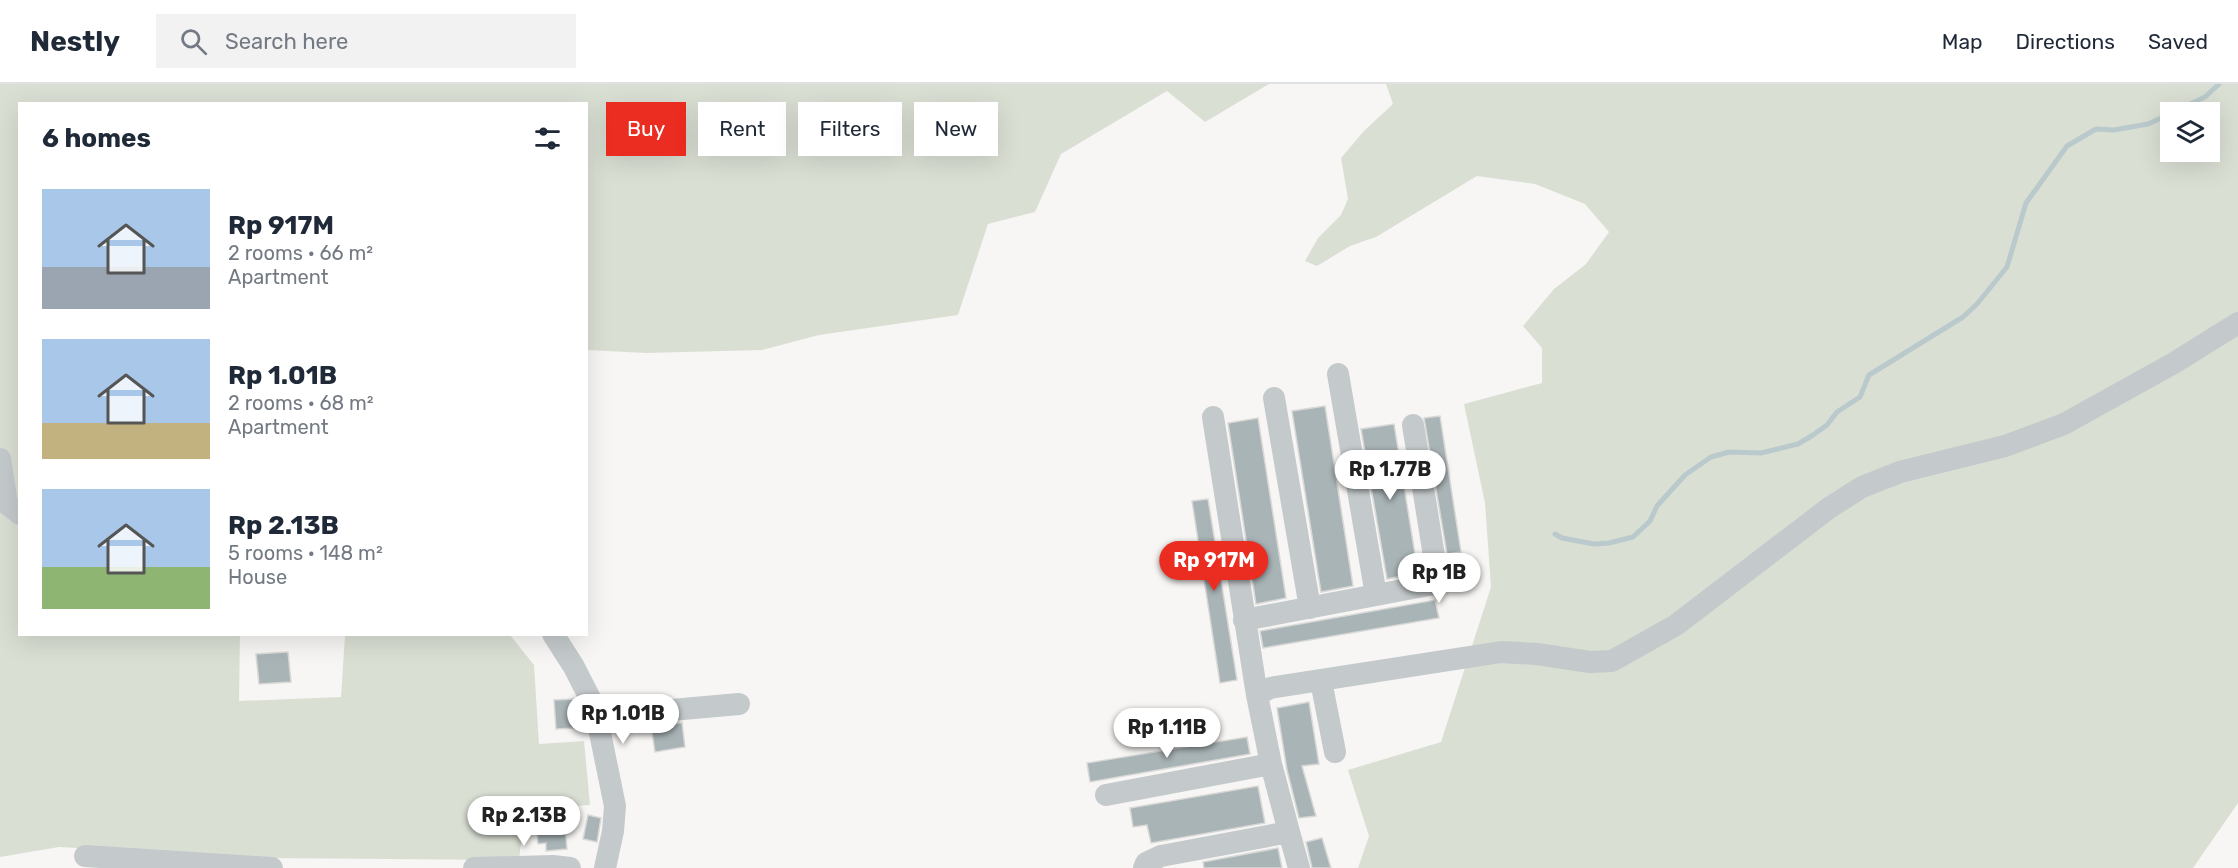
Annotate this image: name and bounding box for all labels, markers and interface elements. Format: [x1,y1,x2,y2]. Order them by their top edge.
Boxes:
search box [156,14,576,68]
text: Nestly [30,25,120,58]
icon: search [177,25,210,58]
text: Search here [225,28,348,55]
text: Map [1942,29,1983,54]
text: Directions [2016,29,2115,54]
text: Saved [2148,29,2208,54]
chip: Buy [606,102,686,156]
chip: Rent [698,102,786,156]
chip: Filters [798,102,902,156]
chip: New [914,102,998,156]
map controls [2160,102,2220,162]
button: layers [2160,102,2220,162]
icon: filters [531,122,564,155]
text: 6 homes [42,123,151,154]
text: Rp 917M [228,210,334,241]
icon: home [90,213,162,285]
text: 2 rooms · 66 m² [228,241,373,265]
text: Apartment [228,265,329,289]
text: Rp 1.01B [228,360,337,391]
icon: home [90,363,162,435]
text: 2 rooms · 68 m² [228,391,374,415]
text: Apartment [228,415,329,439]
pin: Rp 1.77B [1328,450,1452,501]
text: Rp 1.77B [1349,457,1431,481]
text: Rp 2.13B [228,510,339,541]
icon: home [90,513,162,585]
text: 5 rooms · 148 m² [228,541,383,565]
pin: Rp 917M [1159,541,1269,592]
text: Rp 917M [1173,548,1255,572]
pin: Rp 1B [1397,553,1481,604]
text: Rp 1B [1412,560,1466,584]
text: House [228,565,287,589]
pin: Rp 1.01B [561,694,685,745]
text: Rp 1.01B [581,701,665,725]
pin: Rp 1.11B [1105,708,1229,759]
text: Rp 1.11B [1128,715,1206,739]
pin: Rp 2.13B [462,796,586,847]
text: Rp 2.13B [481,803,567,827]

